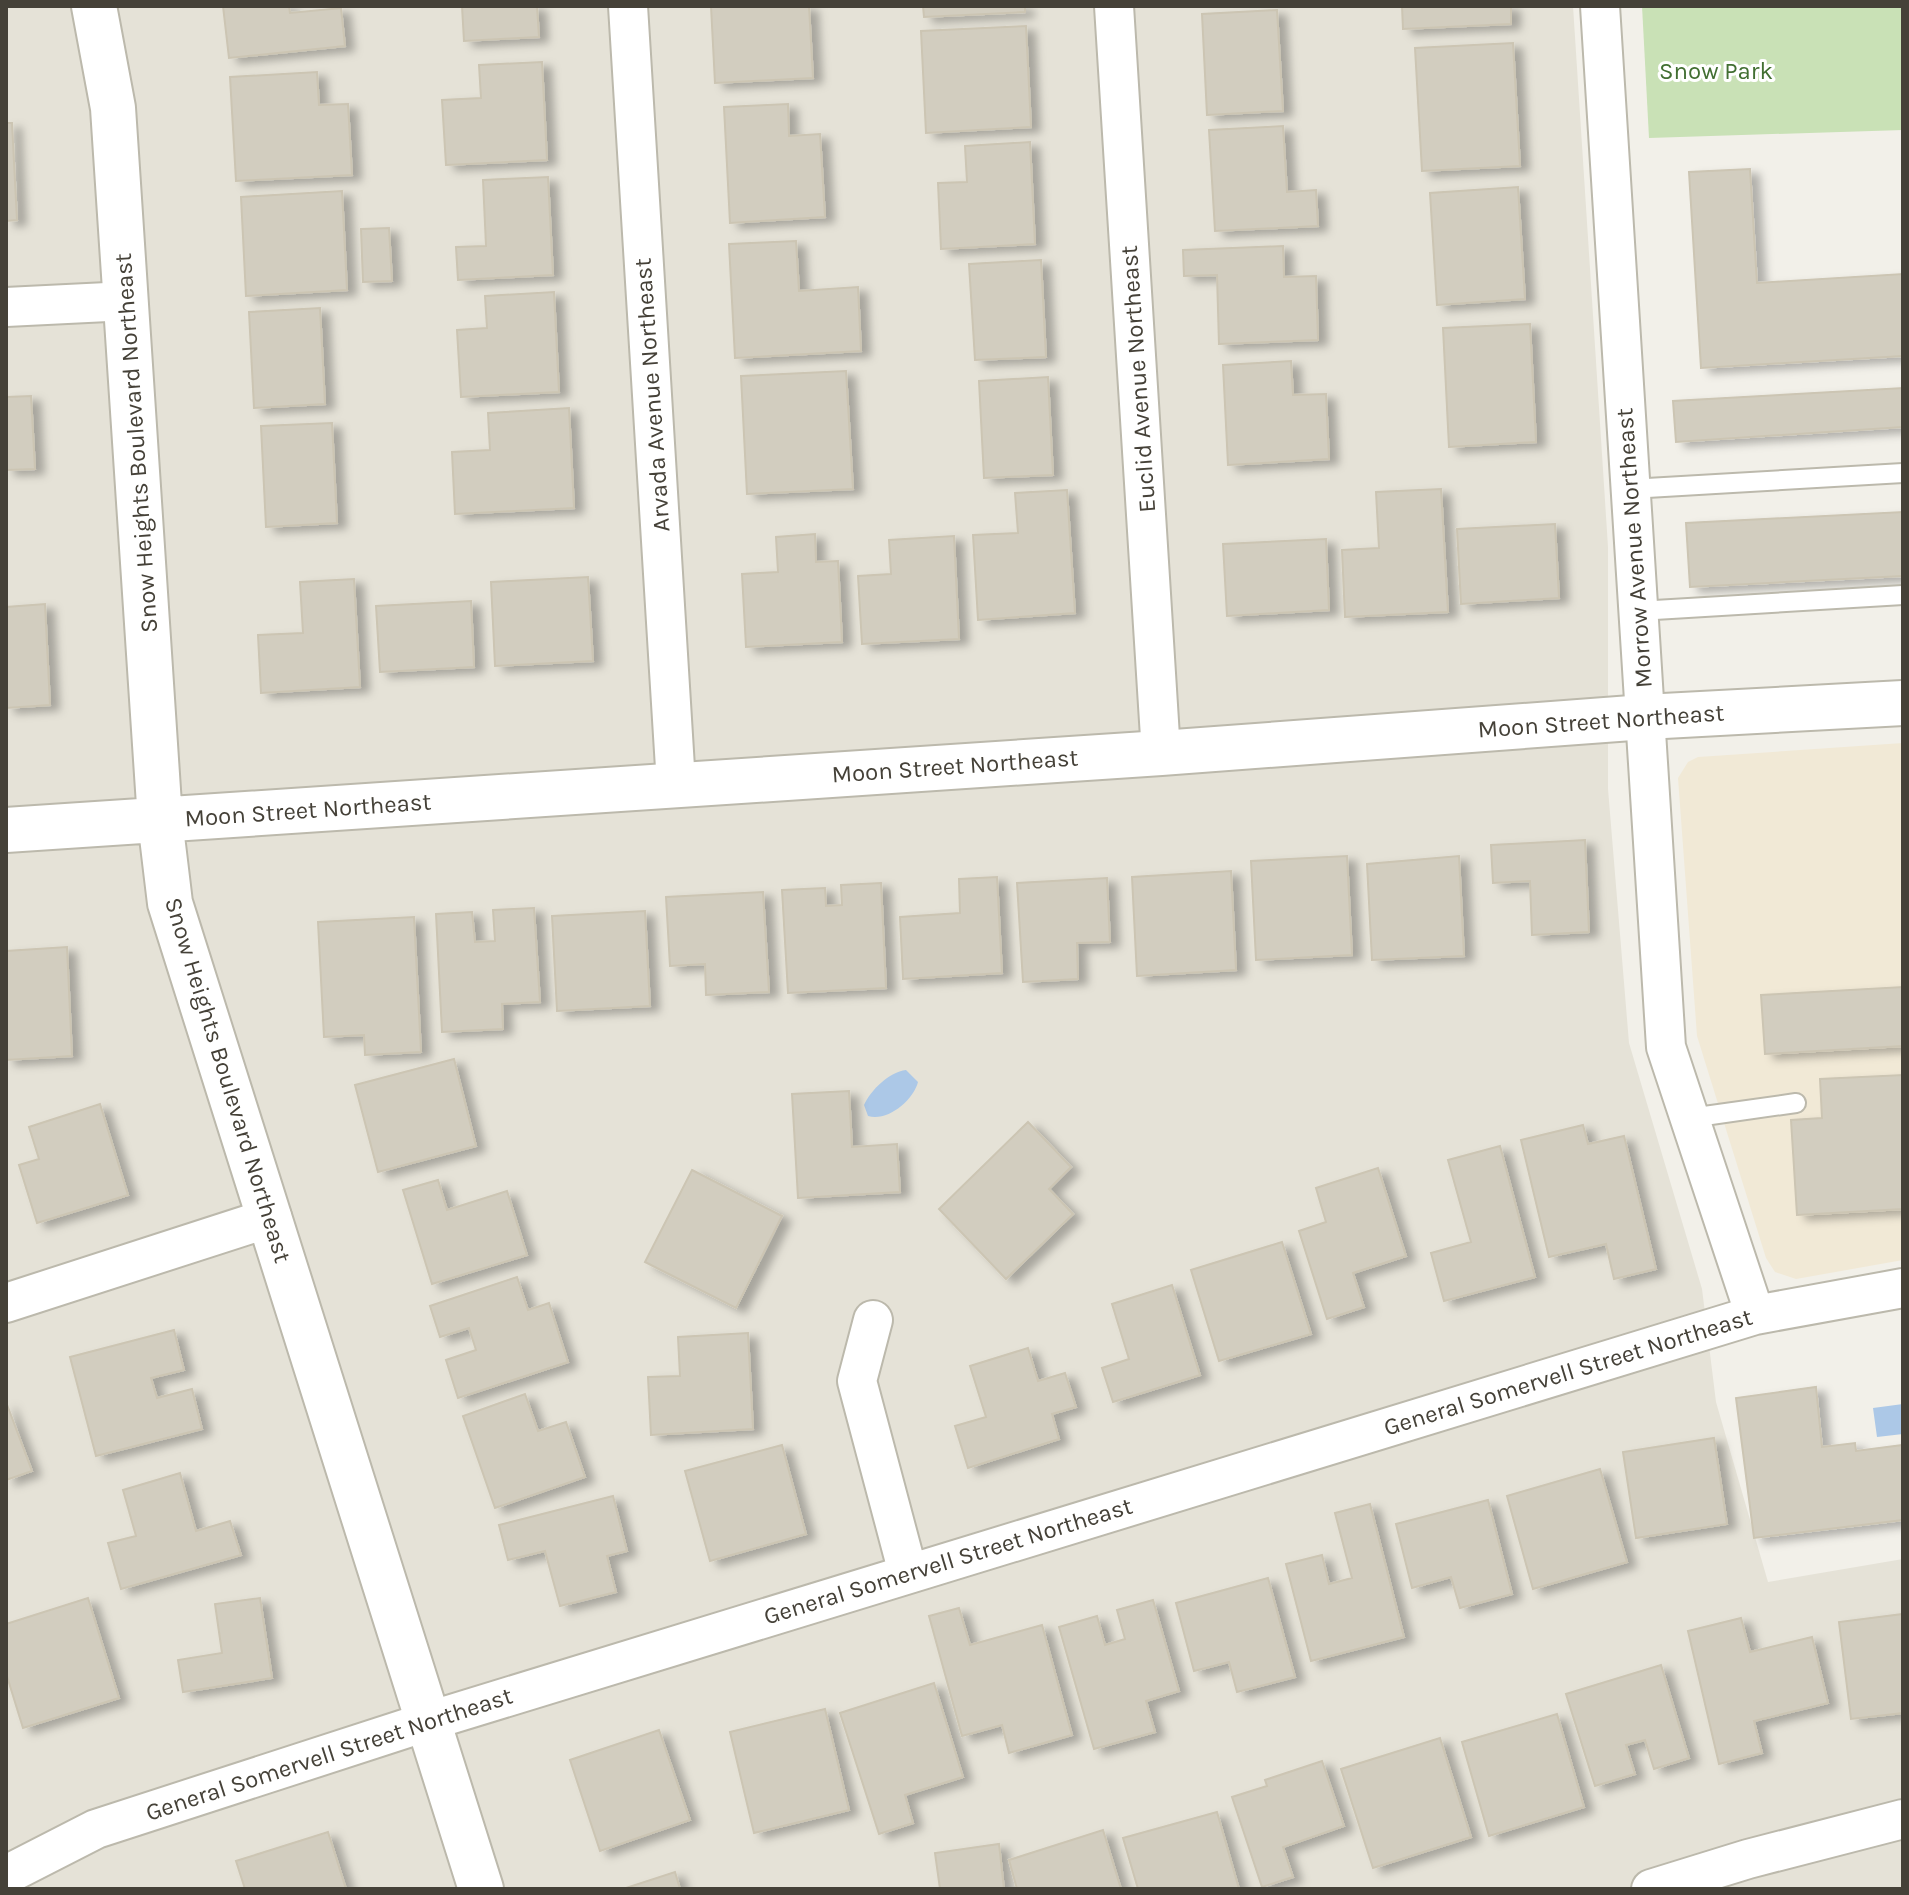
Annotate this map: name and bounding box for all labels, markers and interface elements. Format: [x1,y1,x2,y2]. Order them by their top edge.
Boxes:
park label: Snow Park [1659,57,1773,85]
street label: Euclid Avenue Northeast [1115,244,1161,514]
street label: Snow Heights Boulevard Northeast [109,252,163,634]
street label: Arvada Avenue Northeast [628,257,676,533]
street label: Morrow Avenue Northeast [1610,407,1658,689]
street label: Moon Street Northeast [1477,698,1725,744]
street label: Moon Street Northeast [831,743,1079,789]
street label: Moon Street Northeast [184,787,432,833]
street label: Snow Heights Boulevard Northeast [159,894,297,1266]
street label: General Somervell Street Northeast [1380,1302,1756,1442]
street label: General Somervell Street Northeast [760,1491,1136,1631]
street label: General Somervell Street Northeast [142,1681,516,1827]

